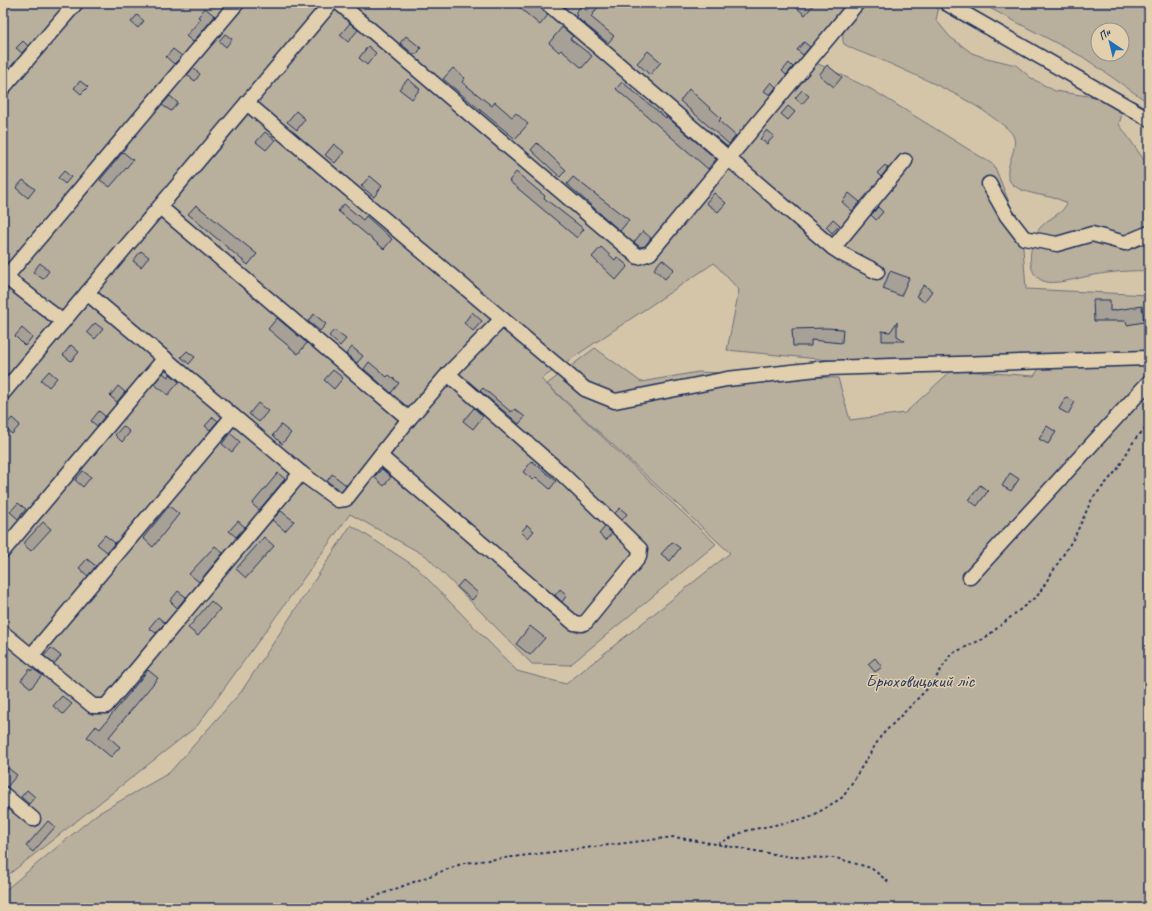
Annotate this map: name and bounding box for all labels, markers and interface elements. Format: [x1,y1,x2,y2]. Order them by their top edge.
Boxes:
north arrow [1090,22,1130,62]
text: Пн [1096,24,1114,43]
park label: Брюховицький ліс [866,669,976,693]

